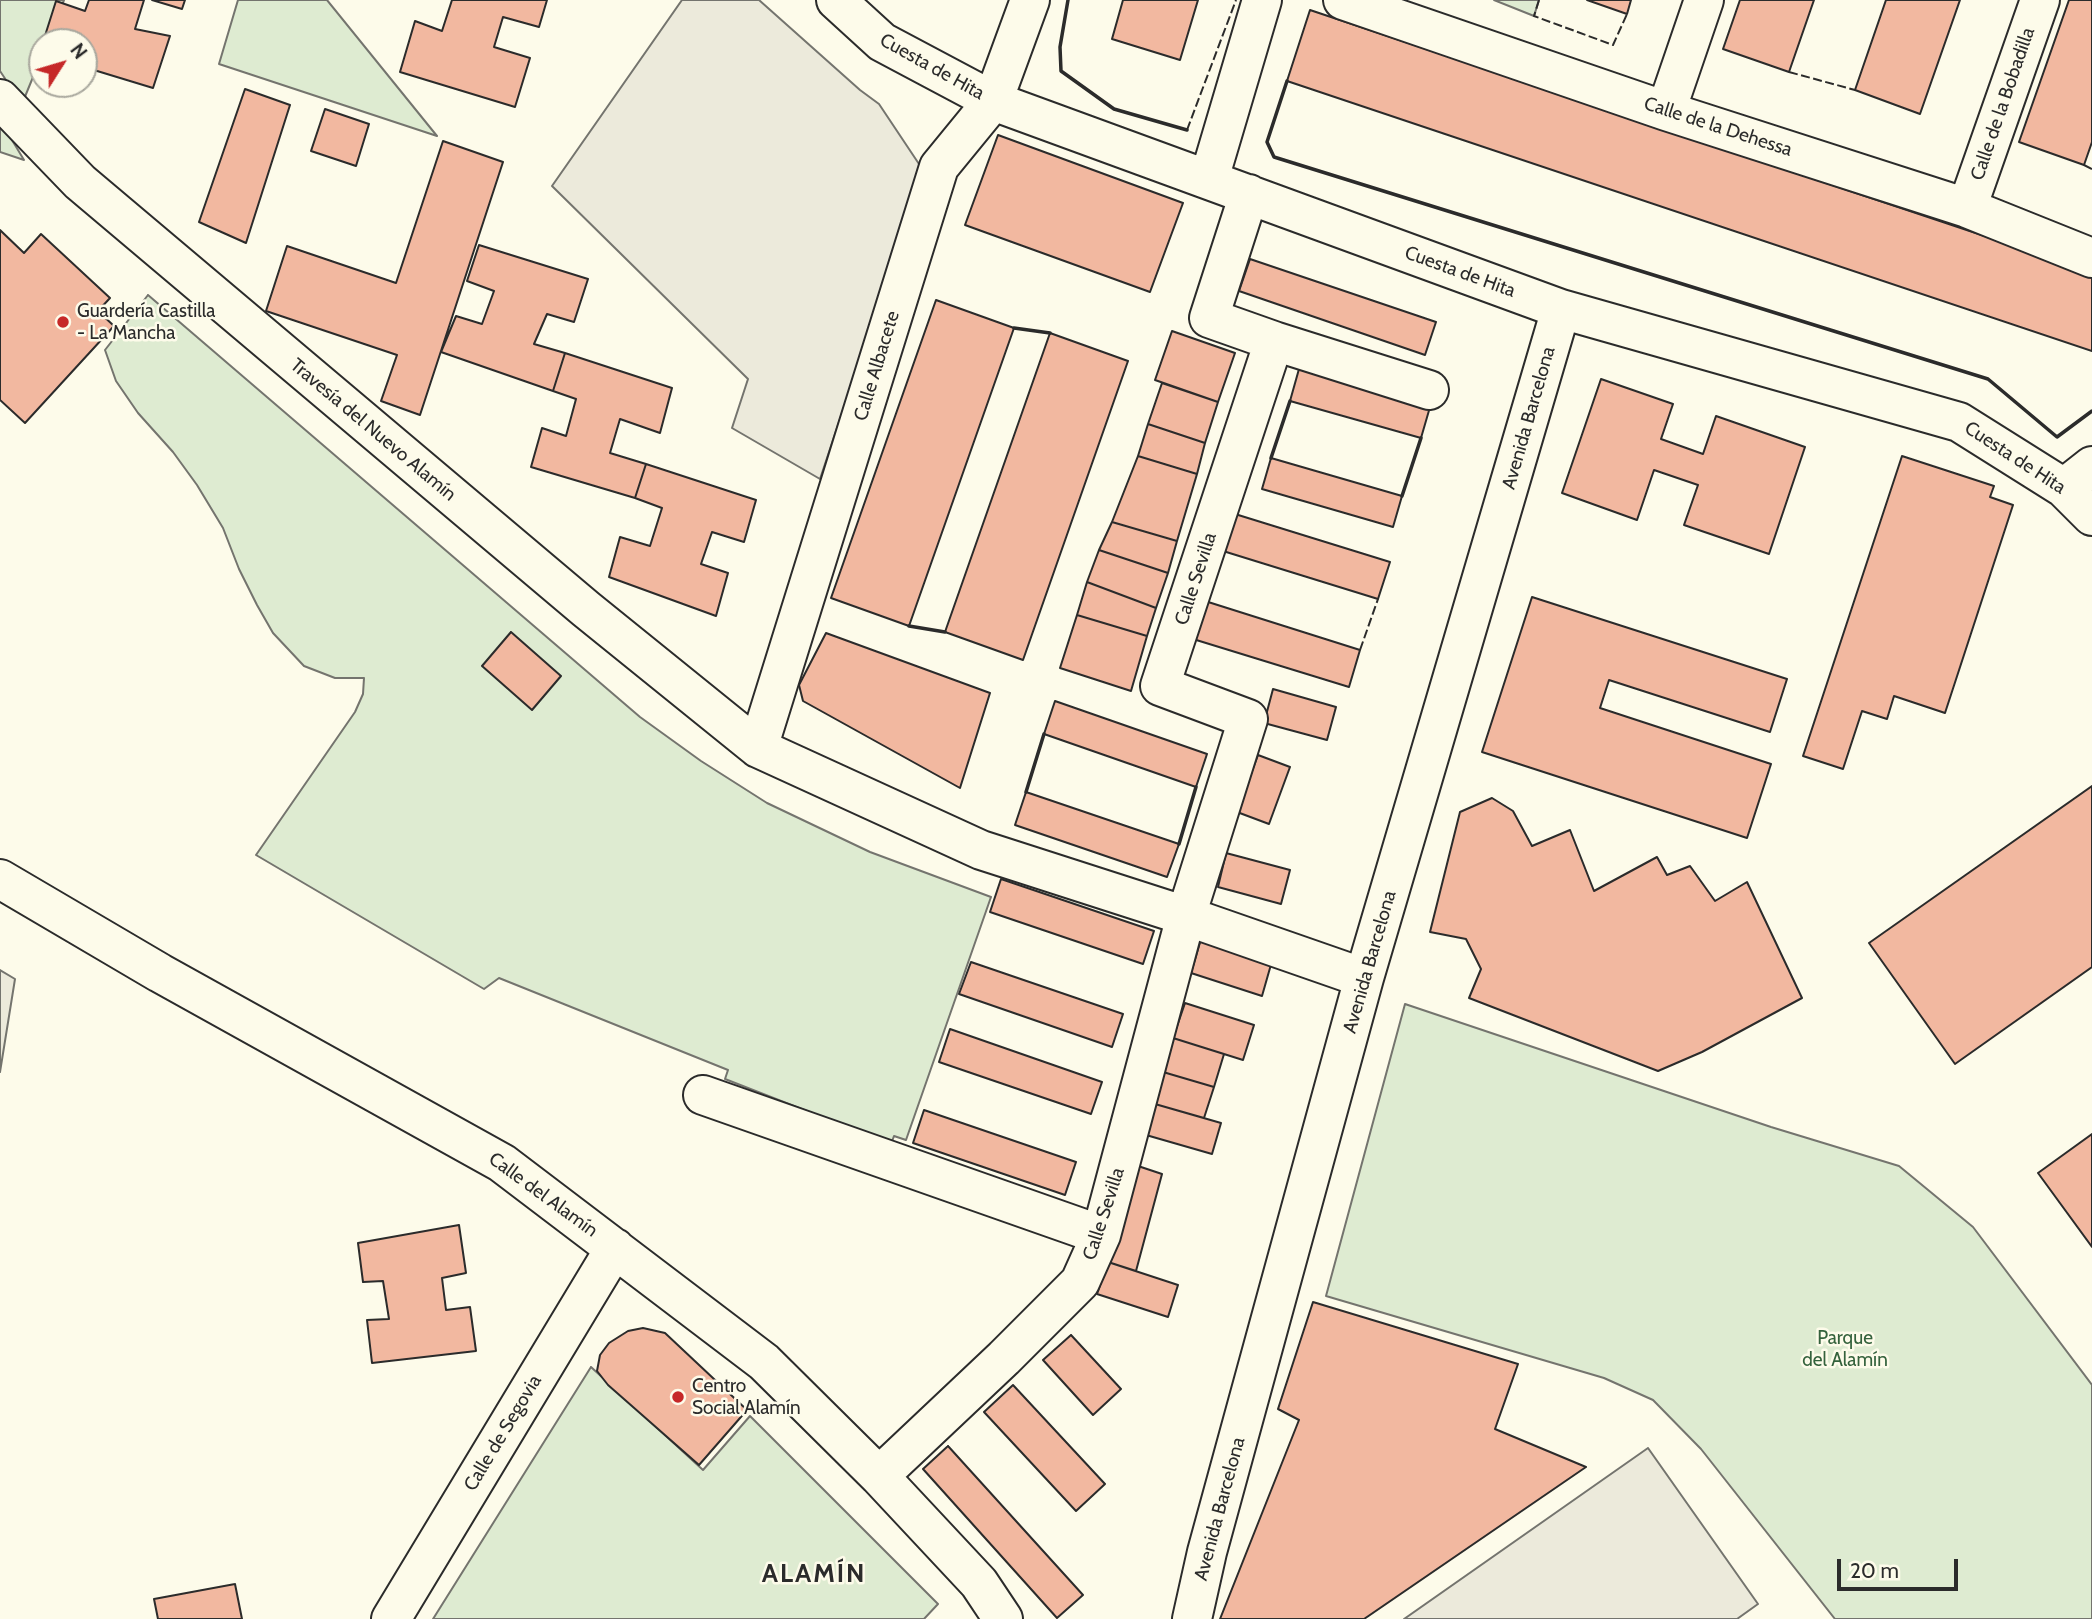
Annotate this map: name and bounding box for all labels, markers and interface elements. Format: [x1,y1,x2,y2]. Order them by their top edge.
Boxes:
street label: Calle de la Bobadilla [1966,25,2040,183]
north arrow [28,28,98,98]
street label: Cuesta de Hita [876,29,988,105]
text: N [65,39,92,64]
street label: Calle de la Dehessa [1641,92,1795,162]
street label: Cuesta de Hita [1402,241,1518,303]
place label: Guardería Castilla - La Mancha [77,300,215,344]
street label: Calle Albacete [849,308,905,424]
marker: Guardería Castilla - La Mancha [55,314,71,330]
street label: Avenida Barcelona [1498,344,1560,492]
street label: Travesía del Nuevo Alamín [285,354,461,506]
street label: Cuesta de Hita [1960,417,2070,499]
street label: Calle Sevilla [1170,530,1222,628]
street label: Avenida Barcelona [1339,888,1401,1036]
street label: Calle del Alamín [484,1148,602,1242]
street label: Calle Sevilla [1078,1165,1130,1263]
park label: Parque del Alamín [1802,1327,1888,1371]
street label: Calle de Segovia [459,1371,547,1495]
place label: Centro Social Alamín [692,1375,801,1419]
marker: Centro Social Alamín [670,1389,686,1405]
street label: Avenida Barcelona [1190,1435,1250,1583]
scale bar [1840,1546,1961,1590]
district label: ALAMÍN [762,1558,866,1590]
text: 20 m [1850,1558,1899,1583]

